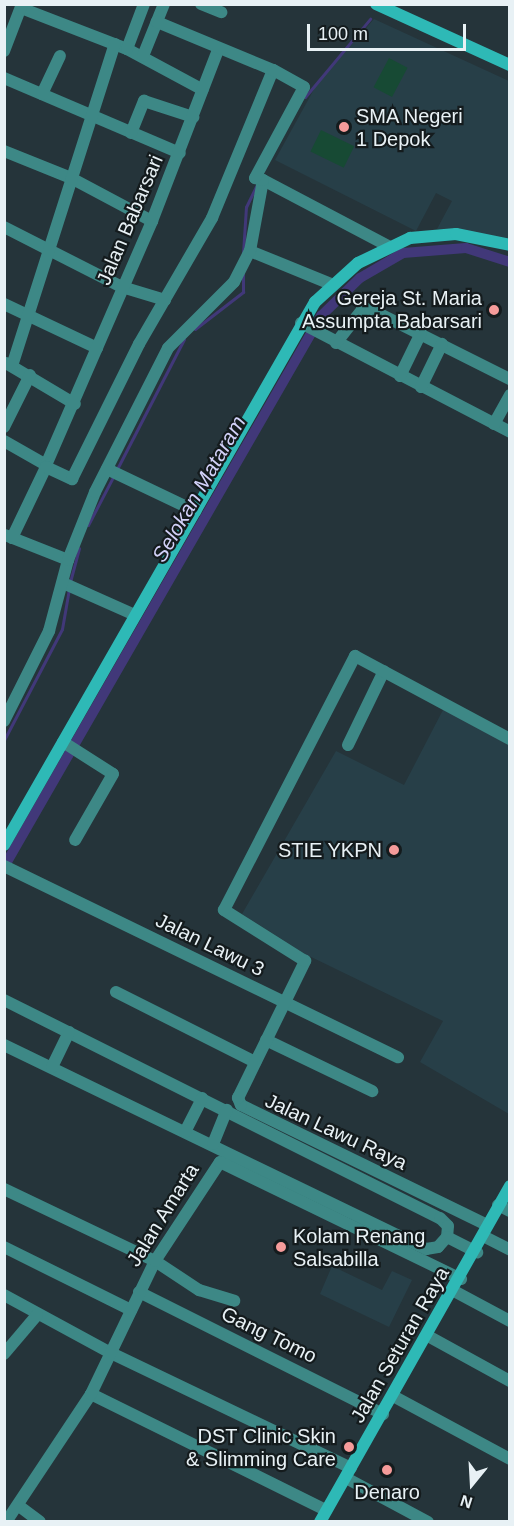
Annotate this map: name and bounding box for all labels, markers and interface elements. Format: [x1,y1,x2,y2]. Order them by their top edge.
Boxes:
scale bar [310,12,469,50]
text: 100 m [318,24,368,44]
place label: SMA Negeri 1 Depok [356,104,464,151]
marker: SMA Negeri 1 Depok [337,120,351,134]
street label: Jalan Babarsari [92,151,168,289]
place label: Gereja St. Maria Assumpta Babarsari [302,286,482,333]
marker: Gereja St. Maria Assumpta Babarsari [487,303,501,317]
water label: Selokan Mataram [147,411,251,567]
place label: STIE YKPN [278,838,382,862]
marker: STIE YKPN [387,843,401,857]
street label: Jalan Lawu 3 [152,908,268,982]
street label: Jalan Lawu Raya [261,1089,411,1175]
street label: Jalan Amarta [122,1159,204,1271]
place label: Kolam Renang Salsabilla [293,1224,425,1271]
marker: Kolam Renang Salsabilla [274,1240,288,1254]
street label: Jalan Seturan Raya [346,1263,454,1427]
street label: Gang Tomo [217,1302,321,1368]
place label: DST Clinic Skin & Slimming Care [186,1424,336,1471]
marker: DST Clinic Skin & Slimming Care [340,1438,358,1456]
north arrow [442,1454,502,1514]
marker: Denaro [380,1463,394,1477]
place label: Denaro [354,1480,420,1504]
text: N [458,1492,474,1511]

